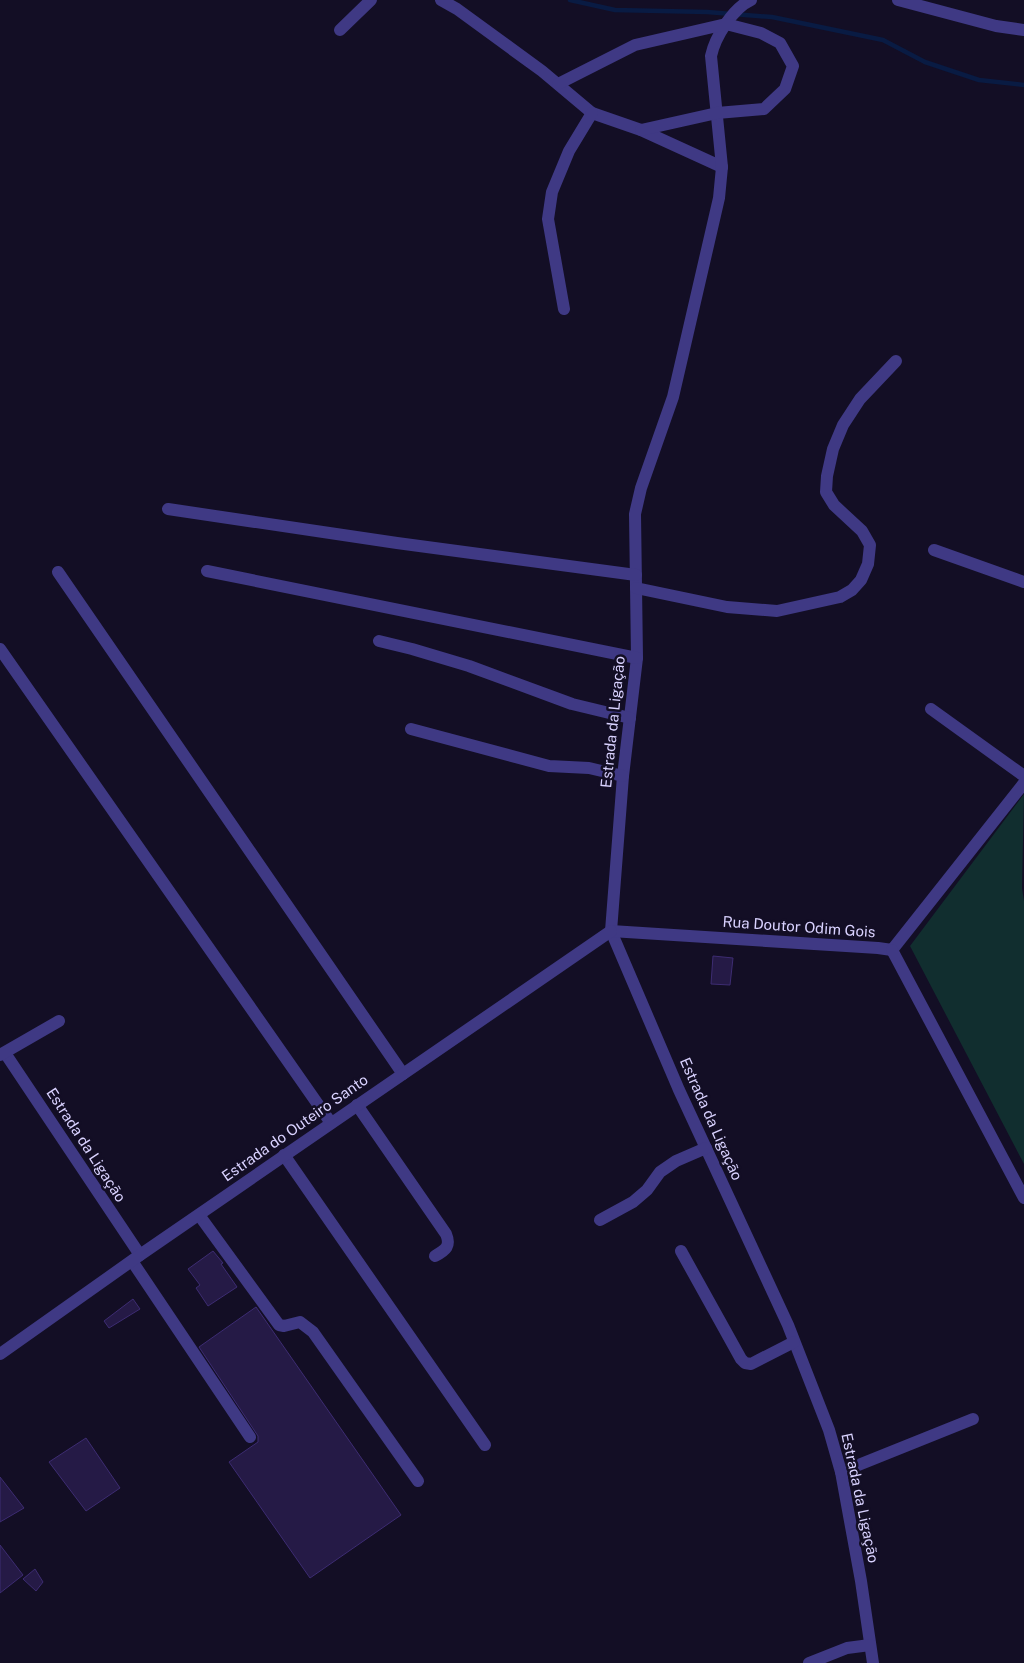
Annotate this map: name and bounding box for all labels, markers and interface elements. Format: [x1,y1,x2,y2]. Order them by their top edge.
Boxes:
street label: Estrada da Ligação [597,655,628,789]
street label: Rua Doutor Odim Gois [722,913,876,940]
street label: Estrada da Ligação [677,1055,746,1183]
street label: Estrada do Outeiro Santo [219,1071,371,1184]
street label: Estrada da Ligação [43,1085,130,1205]
street label: Estrada da Ligação [838,1431,883,1564]

